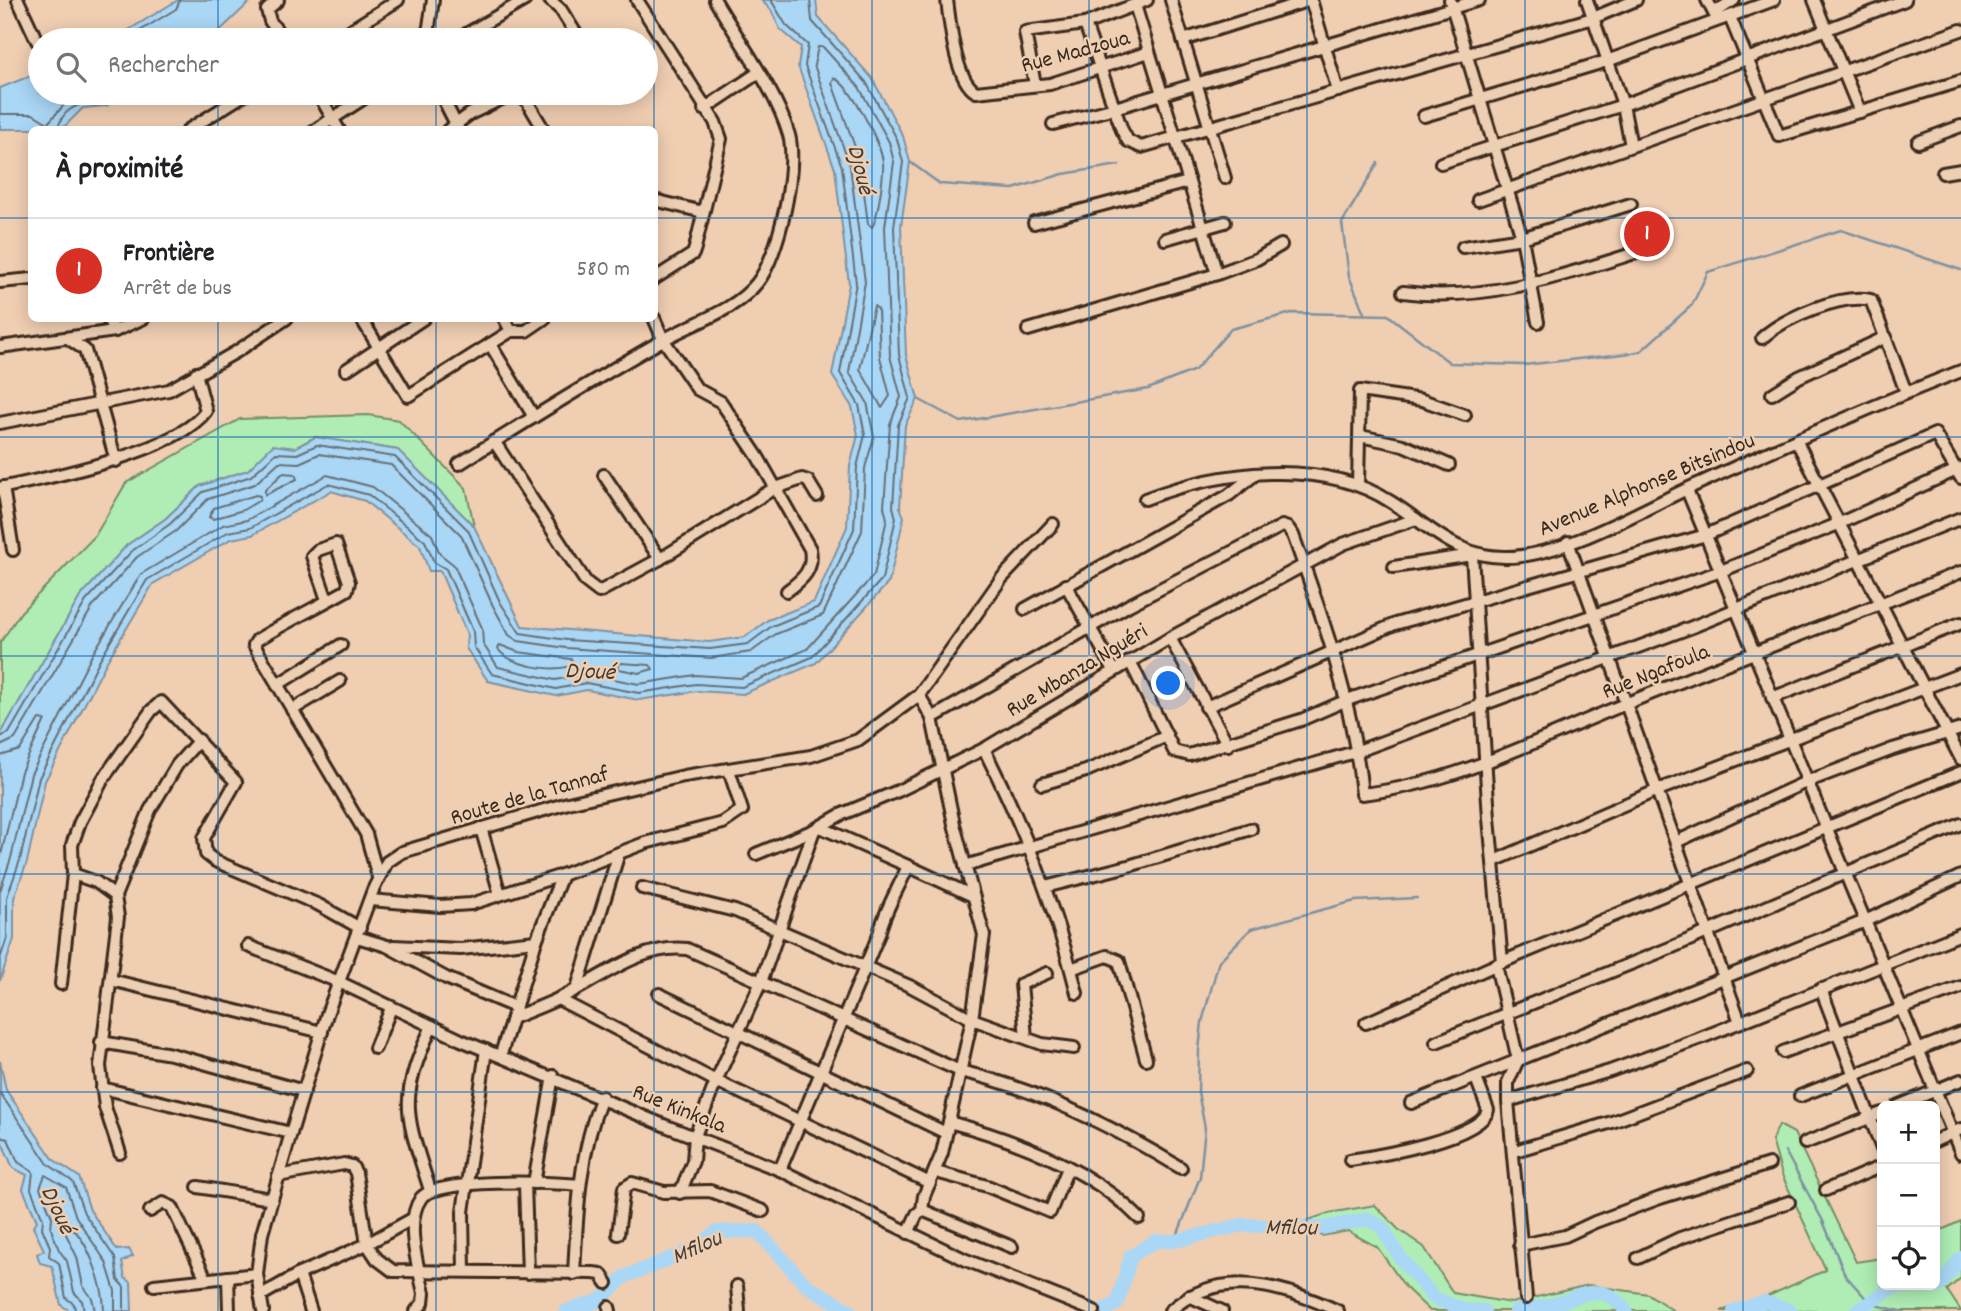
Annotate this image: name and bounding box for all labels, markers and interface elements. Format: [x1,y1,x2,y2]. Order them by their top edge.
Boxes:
street label: Rue Madzoua [1018,23,1135,84]
search box [28,28,658,105]
icon: search [52,48,90,86]
text: Rechercher [108,48,219,85]
water label: Djoué [837,141,882,201]
text: À proximité [56,150,183,193]
pin: 1 [1624,208,1670,260]
text: Frontière [123,236,214,273]
text: 1 [76,254,82,287]
text: 580 m [577,254,630,287]
text: Arrêt de bus [123,273,232,306]
street label: Avenue Alphonse Bitsindou [1534,426,1761,547]
street label: Rue Mbanza Nguéri [1001,617,1155,727]
street label: Rue Ngafoula [1598,636,1716,710]
water label: Djoué [564,655,618,691]
your location [1151,666,1185,700]
street label: Route de la Tannaf [447,759,614,836]
street label: Rue Kinkala [627,1077,732,1144]
map controls [1877,1101,1940,1290]
button: + [1877,1101,1940,1164]
button: − [1877,1164,1940,1227]
water label: Djoué [30,1180,83,1243]
water label: Mfilou [1265,1212,1319,1246]
water label: Mfilou [667,1222,729,1275]
button: locate [1877,1227,1940,1290]

